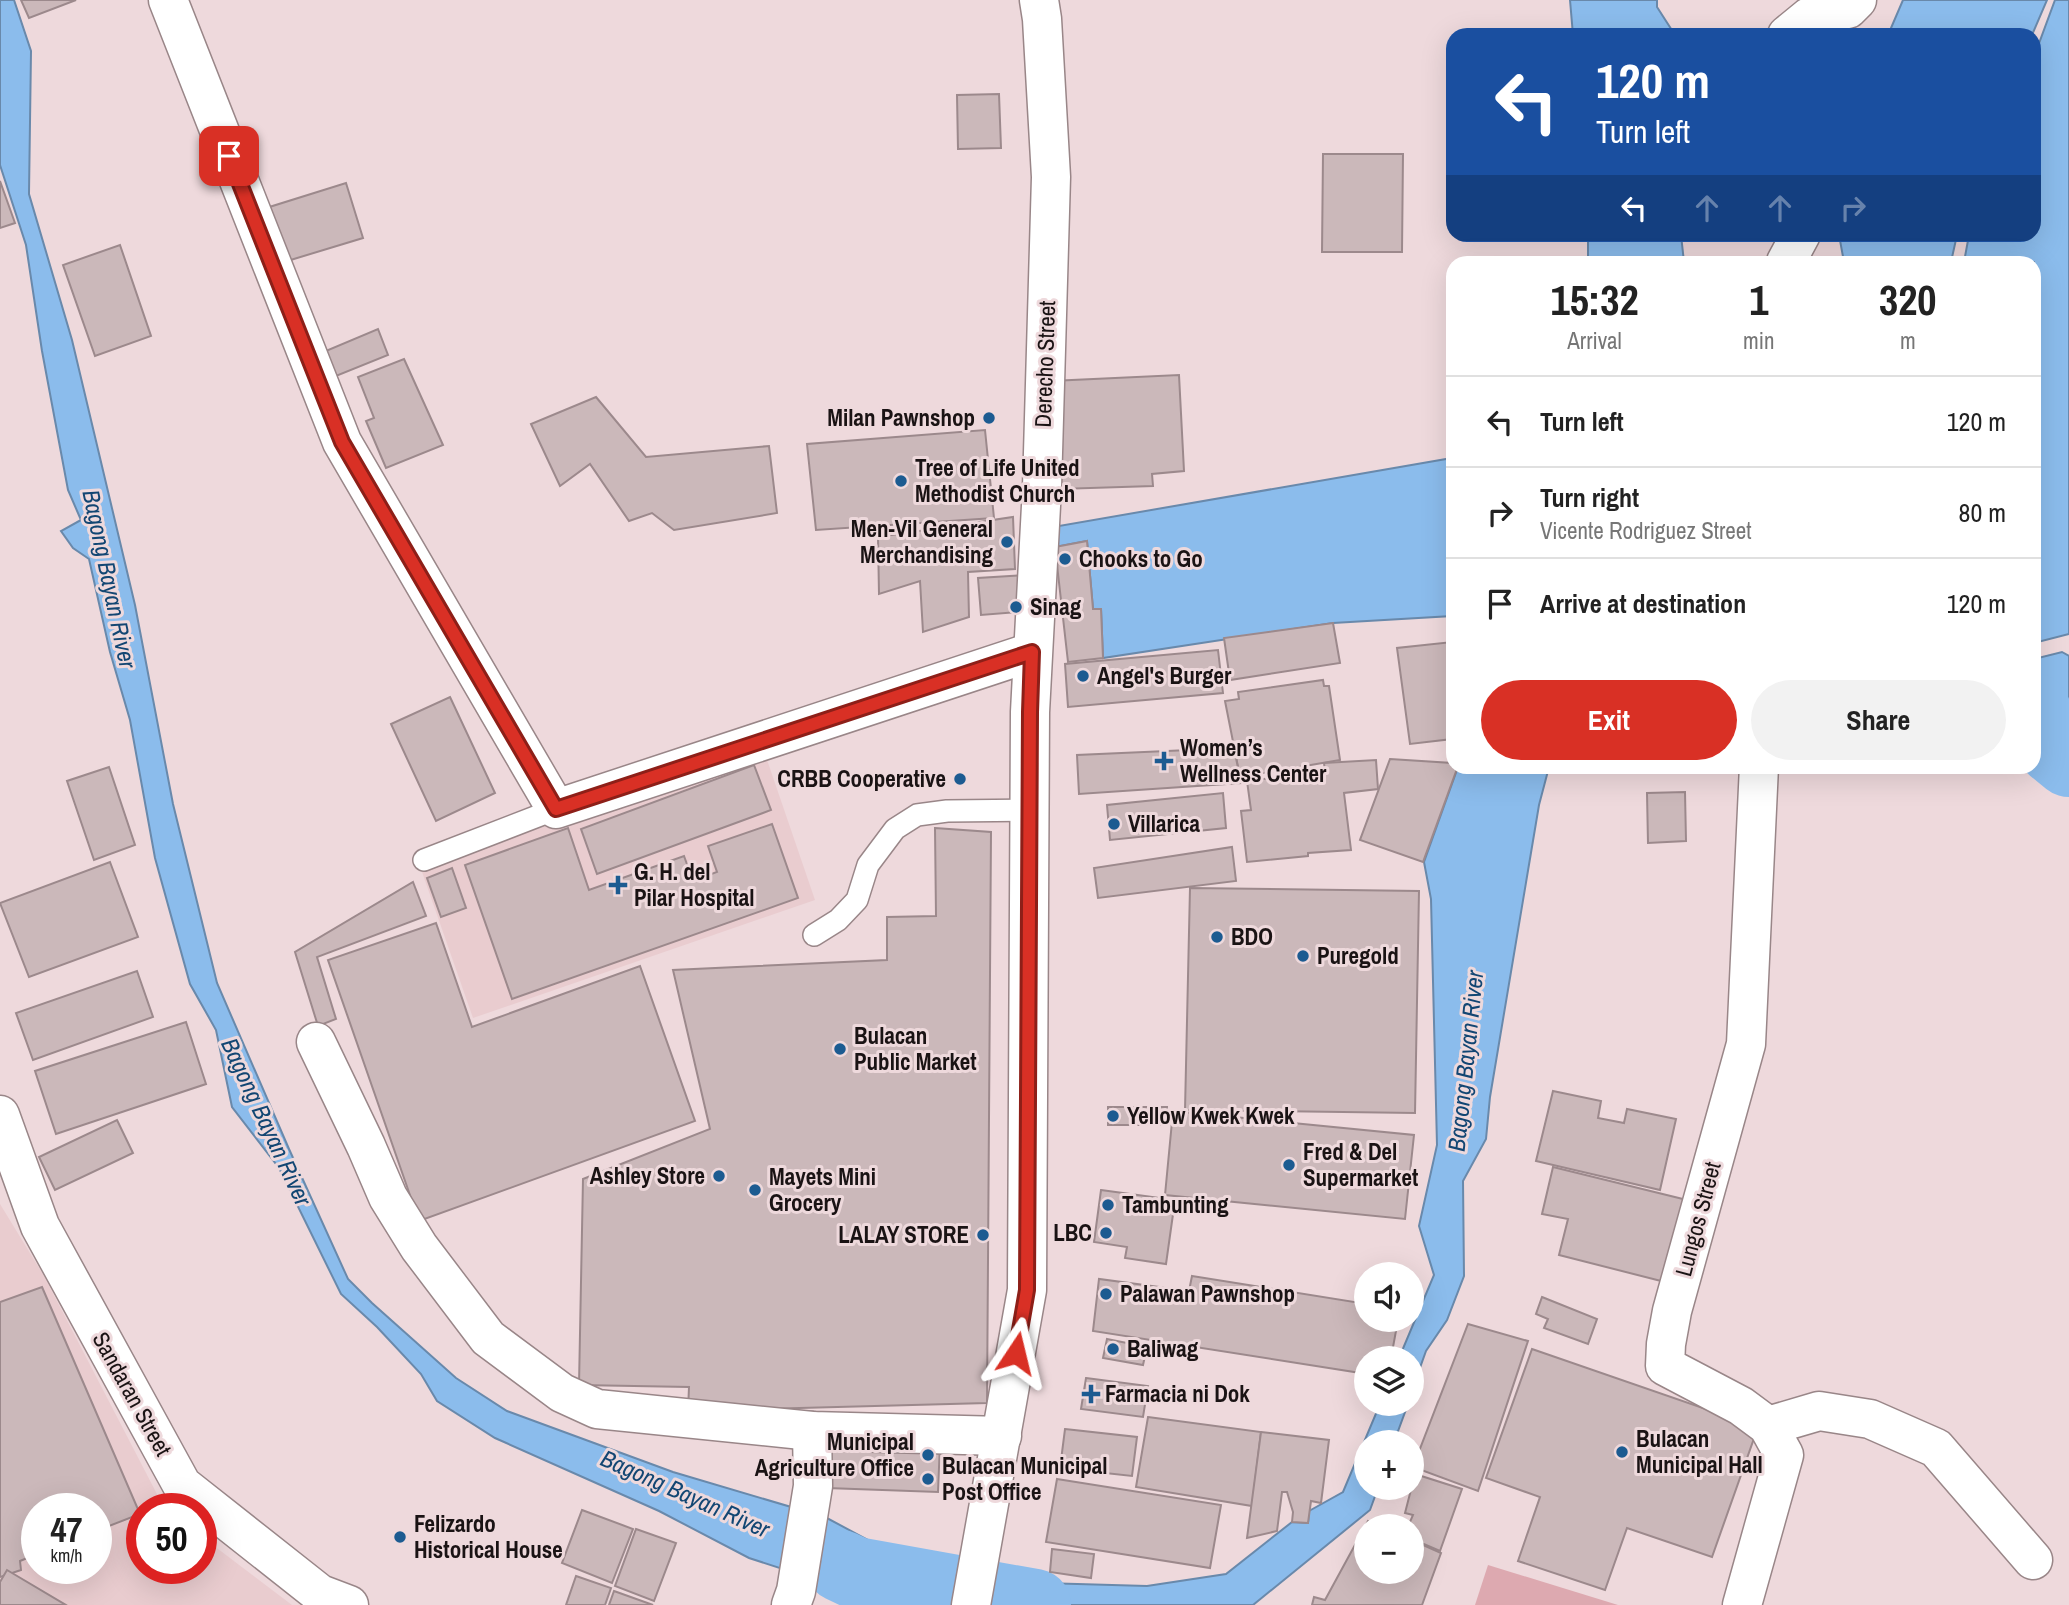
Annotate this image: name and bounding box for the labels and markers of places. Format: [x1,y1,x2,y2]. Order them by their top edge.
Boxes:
pin [199,126,259,186]
place label: Milan Pawnshop [827,402,975,433]
marker: Milan Pawnshop [981,410,997,426]
place label: Tree of Life United Methodist Church [915,452,1080,509]
marker: Tree of Life United Methodist Church [893,473,909,489]
place label: Men-Vil General Merchandising [851,513,993,570]
marker: Men-Vil General Merchandising [999,534,1015,550]
place label: Chooks to Go [1079,543,1203,574]
marker: Chooks to Go [1057,551,1073,567]
place label: Sinag [1030,591,1082,622]
marker: Sinag [1008,599,1024,615]
place label: Angel's Burger [1097,660,1232,691]
marker: Angel's Burger [1075,668,1091,684]
place label: Women’s Wellness Center [1180,732,1327,789]
marker: Women’s Wellness Center [1154,751,1174,771]
place label: CRBB Cooperative [777,763,946,794]
marker: CRBB Cooperative [952,771,968,787]
place label: Villarica [1128,808,1201,839]
marker: Villarica [1106,816,1122,832]
place label: G. H. del Pilar Hospital [634,856,755,913]
marker: G. H. del Pilar Hospital [608,875,628,895]
place label: BDO [1231,921,1273,952]
marker: BDO [1209,929,1225,945]
place label: Puregold [1317,940,1399,971]
marker: Puregold [1295,948,1311,964]
place label: Bulacan Public Market [854,1020,977,1077]
marker: Bulacan Public Market [832,1041,848,1057]
place label: Yellow Kwek Kwek [1127,1100,1295,1131]
marker: Yellow Kwek Kwek [1105,1108,1121,1124]
place label: Fred & Del Supermarket [1303,1136,1418,1193]
marker: Fred & Del Supermarket [1281,1157,1297,1173]
place label: Ashley Store [590,1160,705,1191]
place label: Mayets Mini Grocery [769,1161,876,1218]
marker: Ashley Store [711,1168,727,1184]
marker: Mayets Mini Grocery [747,1182,763,1198]
place label: Tambunting [1122,1189,1229,1220]
marker: Tambunting [1100,1197,1116,1213]
place label: LBC [1053,1217,1092,1248]
place label: LALAY STORE [838,1219,969,1250]
marker: LBC [1098,1225,1114,1241]
marker: LALAY STORE [975,1227,991,1243]
place label: Palawan Pawnshop [1120,1278,1295,1309]
marker: Palawan Pawnshop [1098,1286,1114,1302]
place label: Baliwag [1127,1333,1199,1364]
marker: Baliwag [1105,1341,1121,1357]
place label: Farmacia ni Dok [1105,1378,1250,1409]
marker: Farmacia ni Dok [1083,1386,1099,1402]
place label: Bulacan Municipal Hall [1636,1423,1763,1480]
place label: Municipal Agriculture Office [755,1426,914,1483]
marker: Bulacan Municipal Hall [1614,1444,1630,1460]
marker: Municipal Agriculture Office [920,1447,936,1463]
place label: Bulacan Municipal Post Office [942,1450,1108,1507]
marker: Bulacan Municipal Post Office [920,1471,936,1487]
place label: Felizardo Historical House [414,1508,563,1565]
marker: Felizardo Historical House [392,1529,408,1545]

